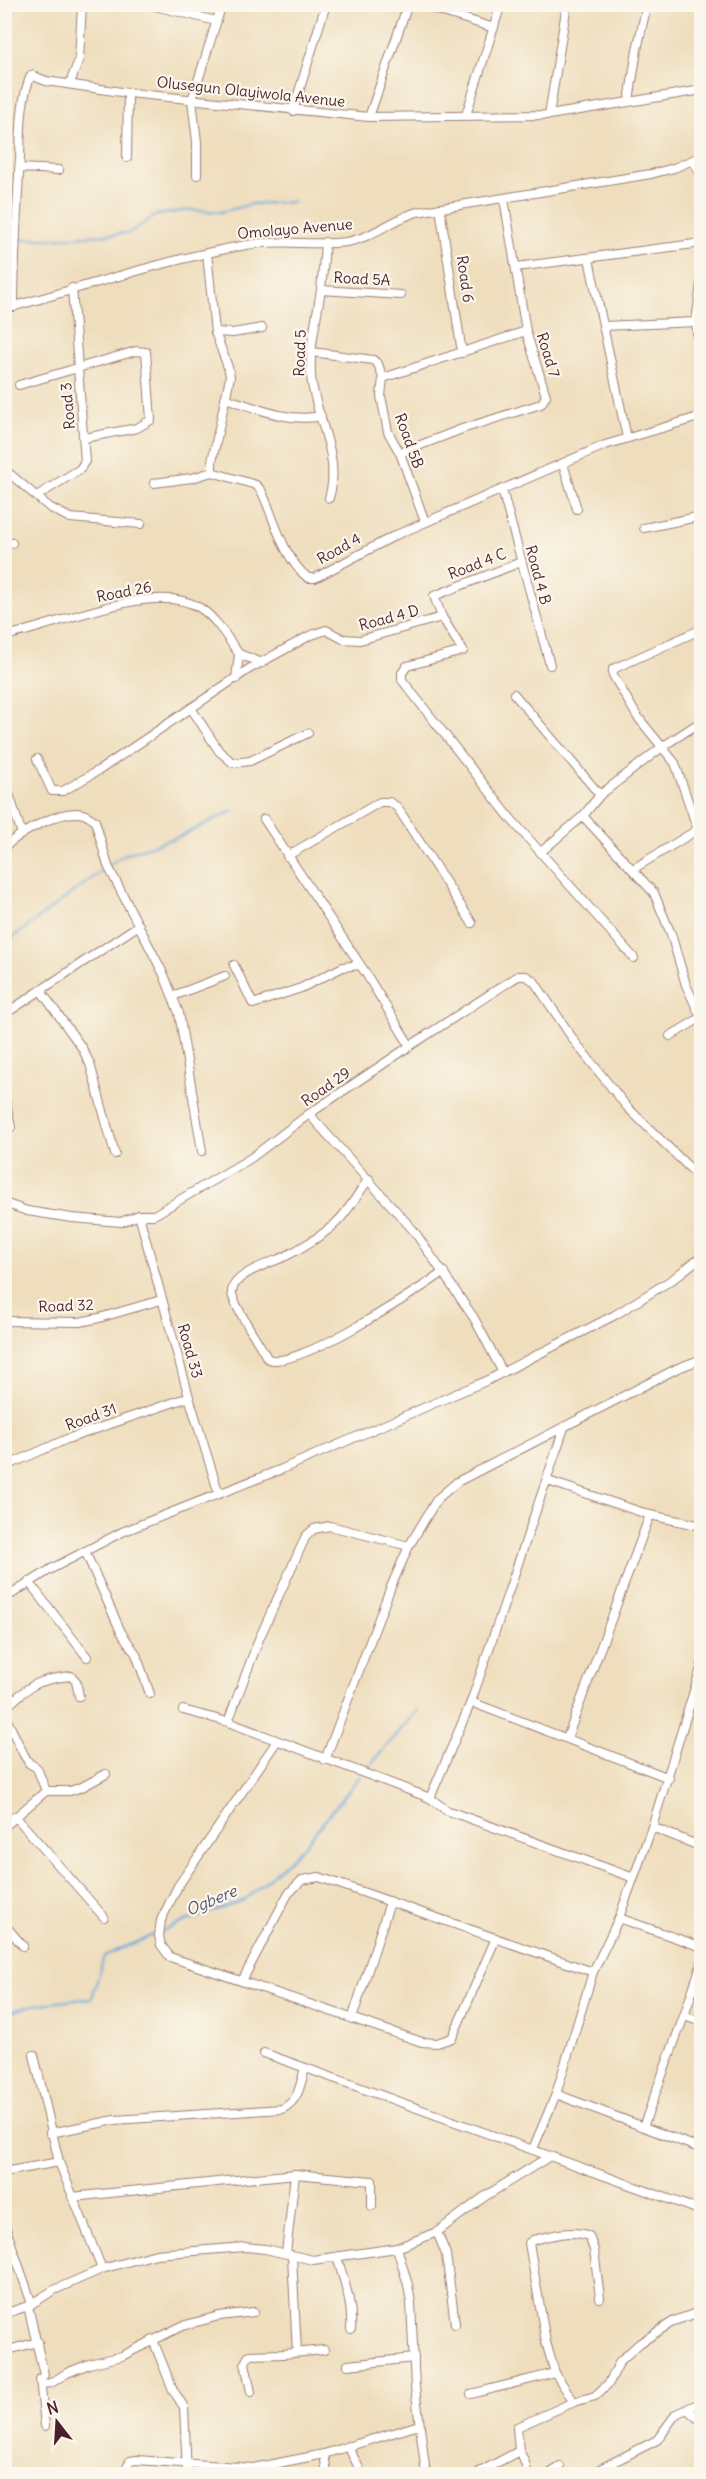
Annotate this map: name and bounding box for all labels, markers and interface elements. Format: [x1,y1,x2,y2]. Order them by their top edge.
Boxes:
street label: Olusegun Olayiwola Avenue [156,72,346,111]
street label: Omolayo Avenue [236,214,353,243]
street label: Road 6 [453,254,478,304]
street label: Road 5A [333,268,391,289]
street label: Road 5 [289,329,310,377]
street label: Road 7 [533,330,564,380]
street label: Road 3 [56,382,79,430]
street label: Road 5B [391,411,428,471]
street label: Road 4 [313,529,364,568]
street label: Road 4 B [521,543,556,607]
street label: Road 4 C [445,544,509,583]
street label: Road 26 [95,577,153,606]
street label: Road 4 D [357,600,421,635]
street label: Road 29 [297,1063,354,1110]
street label: Road 32 [38,1295,94,1316]
street label: Road 33 [174,1321,207,1380]
street label: Road 31 [63,1399,119,1435]
water label: Ogbere [182,1880,241,1920]
north arrow [27,2392,87,2452]
text: N [44,2396,61,2419]

